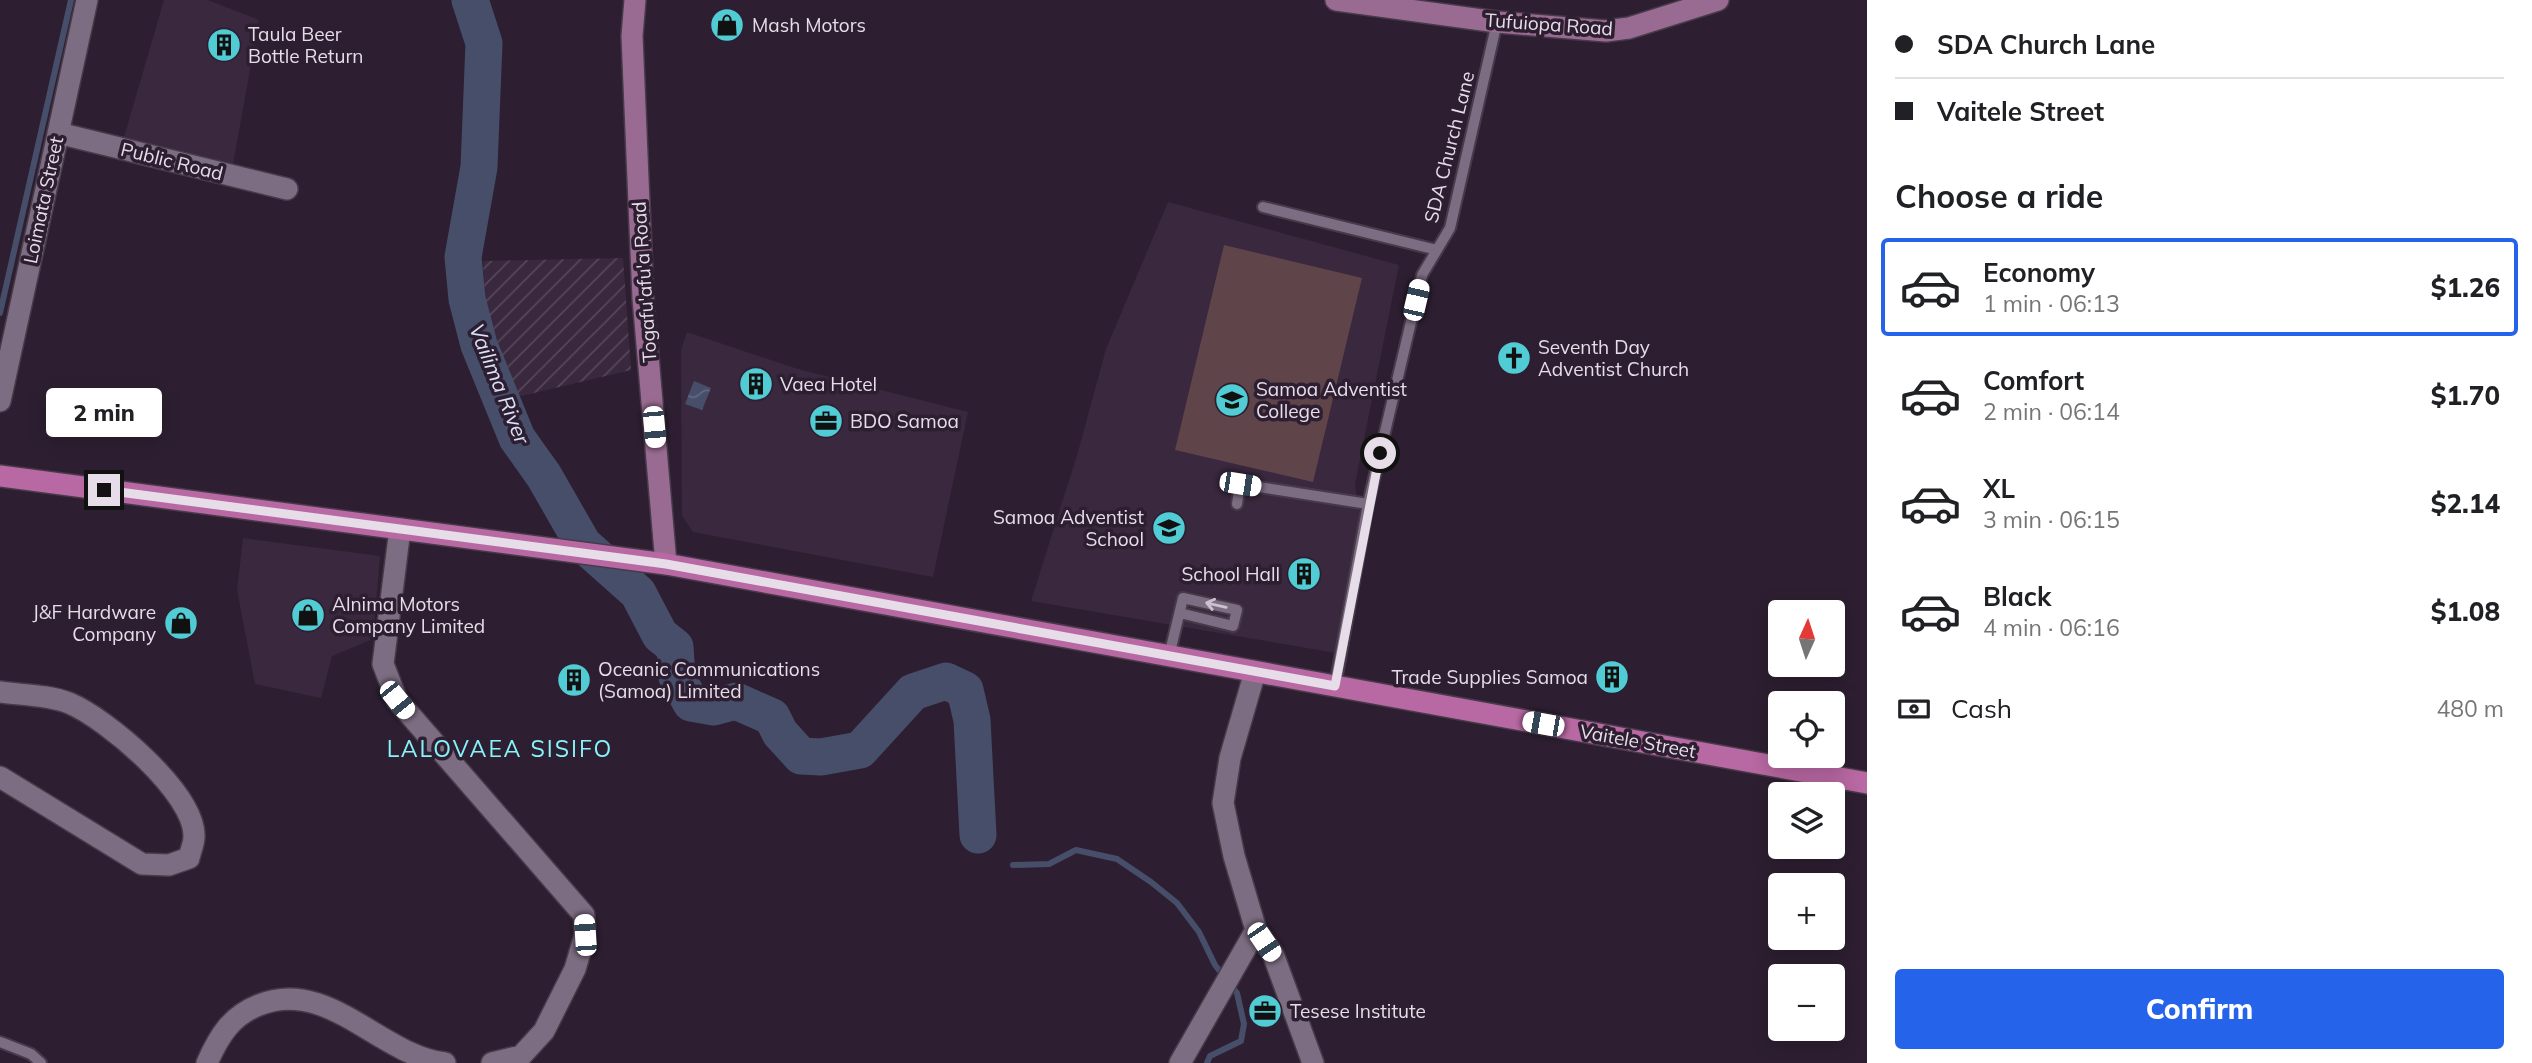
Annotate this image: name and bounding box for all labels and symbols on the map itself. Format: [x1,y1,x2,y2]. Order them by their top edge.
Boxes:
shop icon: Mash Motors [708,6,746,44]
street label: Tufuiopa Road [1484,8,1614,40]
place label: Mash Motors [752,13,866,37]
place label: Taula Beer Bottle Return [248,22,363,68]
building icon: Taula Beer Bottle Return [205,26,243,64]
street label: SDA Church Lane [1419,69,1479,225]
street label: Loimata Street [18,134,68,266]
street label: Public Road [118,137,226,185]
street label: Togafu'afu'a Road [626,201,662,363]
car [1402,277,1431,323]
water label: Vailima River [464,320,536,449]
place label: Seventh Day Adventist Church [1538,335,1689,381]
church icon: Seventh Day Adventist Church [1495,339,1533,377]
building icon: Vaea Hotel [737,365,775,403]
place label: Vaea Hotel [780,372,877,396]
place label: Samoa Adventist College [1256,377,1407,423]
school or university icon: Samoa Adventist College [1213,381,1251,419]
callout: 2 min [46,388,162,438]
office icon: BDO Samoa [807,402,845,440]
car [642,405,667,449]
place label: BDO Samoa [850,409,959,433]
route start [1364,437,1396,469]
car [1218,470,1263,498]
route end [88,474,120,506]
place label: Samoa Adventist School [993,505,1144,551]
school or university icon: Samoa Adventist School [1150,509,1188,547]
building icon: School Hall [1285,555,1323,593]
place label: School Hall [1181,562,1280,586]
place label: Alnima Motors Company Limited [332,592,485,638]
shop icon: Alnima Motors Company Limited [289,596,327,634]
one-way arrow [1205,598,1228,611]
place label: J&F Hardware Company [32,600,156,646]
north arrow [1768,600,1844,677]
shop icon: J&F Hardware Company [162,604,200,642]
place label: Oceanic Communications (Samoa) Limited [598,657,820,703]
building icon: Trade Supplies Samoa [1593,658,1631,696]
building icon: Oceanic Communications (Samoa) Limited [555,661,593,699]
place label: Trade Supplies Samoa [1392,665,1588,689]
car [376,677,419,723]
car [1521,710,1566,738]
street label: Vaitele Street [1578,719,1698,763]
district label: LALOVAEA SISIFO [387,734,613,763]
car [574,913,597,957]
car [1244,919,1285,965]
office icon: Tesese Institute [1246,992,1284,1030]
place label: Tesese Institute [1290,999,1426,1023]

